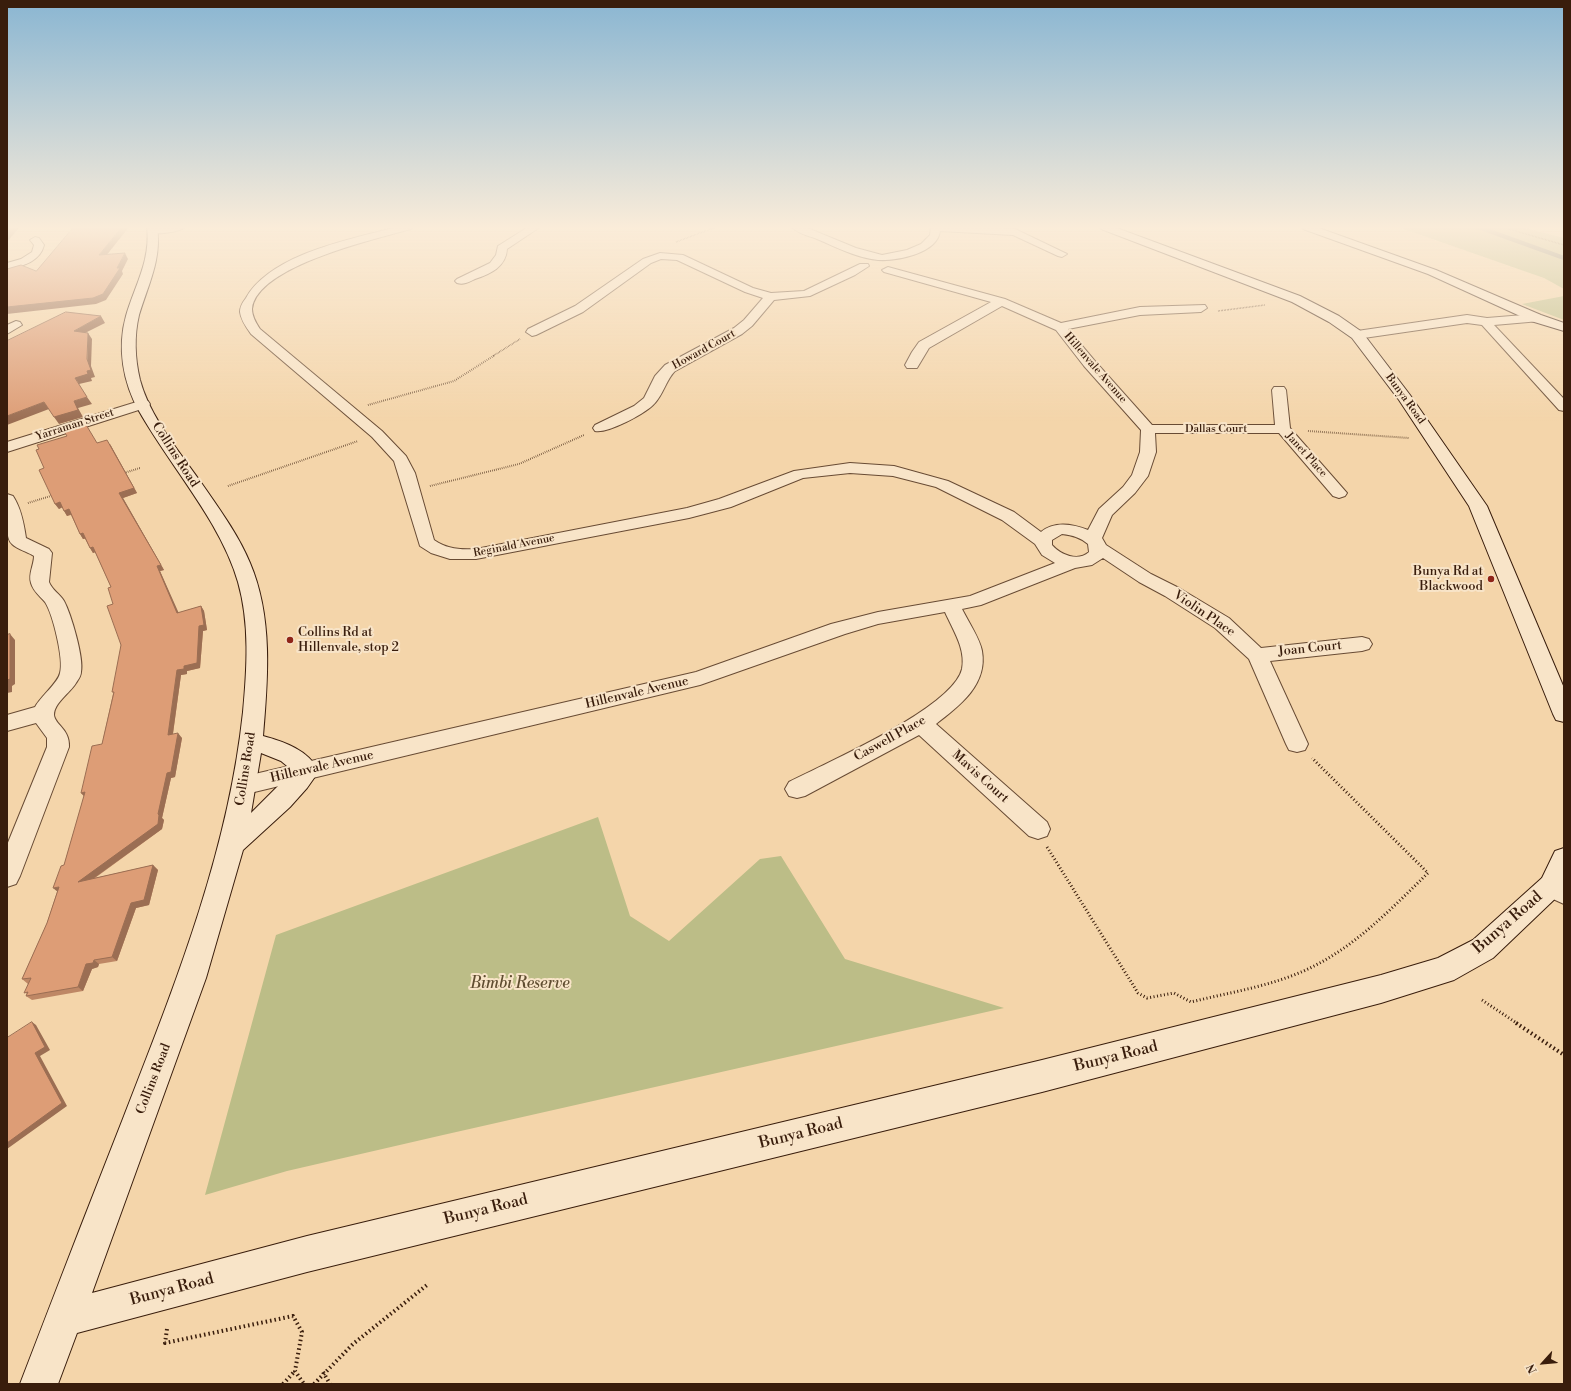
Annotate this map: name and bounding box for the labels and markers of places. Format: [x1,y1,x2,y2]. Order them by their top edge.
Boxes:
place label: Bunya Rd at Blackwood [1413,564,1483,595]
marker: Bunya Rd at Blackwood [1486,574,1496,584]
place label: Collins Rd at Hillenvale, stop 2 [298,625,399,656]
marker: Collins Rd at Hillenvale, stop 2 [285,635,295,645]

